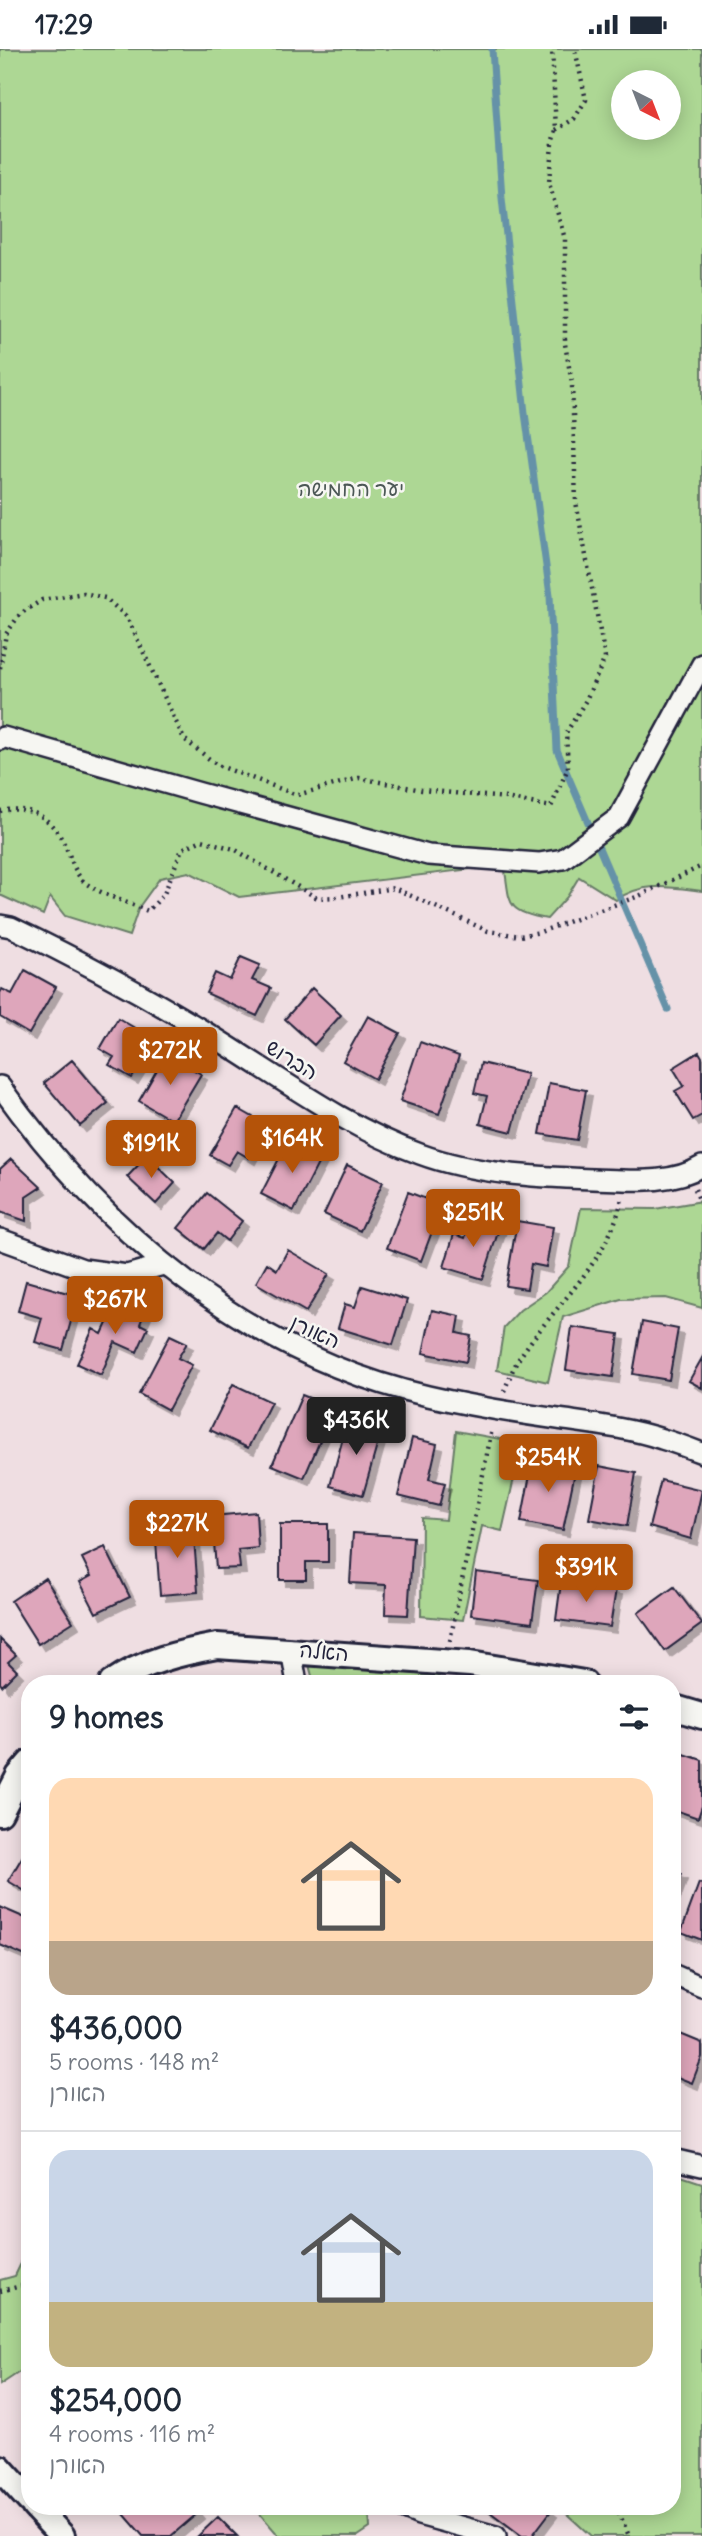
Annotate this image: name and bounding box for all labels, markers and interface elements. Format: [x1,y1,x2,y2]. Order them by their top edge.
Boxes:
text: 17:29 [35,8,93,41]
north arrow [611,70,681,140]
map controls [611,70,681,140]
park label: יער החמישה [298,475,404,502]
pin: $272K [121,1027,219,1087]
street label: הברוש [261,1033,323,1086]
text: $272K [138,1035,202,1064]
pin: $164K [243,1115,341,1175]
pin: $191K [102,1121,200,1180]
text: $164K [261,1123,323,1152]
text: $191K [122,1128,180,1157]
pin: $251K [424,1189,522,1249]
text: $251K [442,1197,504,1226]
pin: $267K [66,1277,164,1336]
text: $267K [83,1284,147,1313]
street label: האורן [286,1309,344,1354]
pin: $436K [307,1397,405,1457]
text: $436K [323,1405,389,1434]
pin: $254K [499,1435,597,1494]
text: $254K [515,1442,581,1471]
pin: $227K [128,1501,226,1560]
text: $227K [145,1508,209,1537]
pin: $391K [537,1545,635,1604]
text: $391K [555,1552,617,1581]
street label: האלה [298,1636,350,1667]
text: 9 homes [49,1698,164,1736]
icon: filters [615,1698,653,1736]
icon: home [288,1823,414,1949]
text: $436,000 [49,2009,183,2047]
text: 5 rooms · 148 m² [49,2047,219,2076]
text: האורן [49,2078,106,2107]
icon: home [288,2195,414,2321]
text: $254,000 [49,2381,182,2419]
text: 4 rooms · 116 m² [49,2419,215,2448]
text: האורן [49,2450,106,2479]

